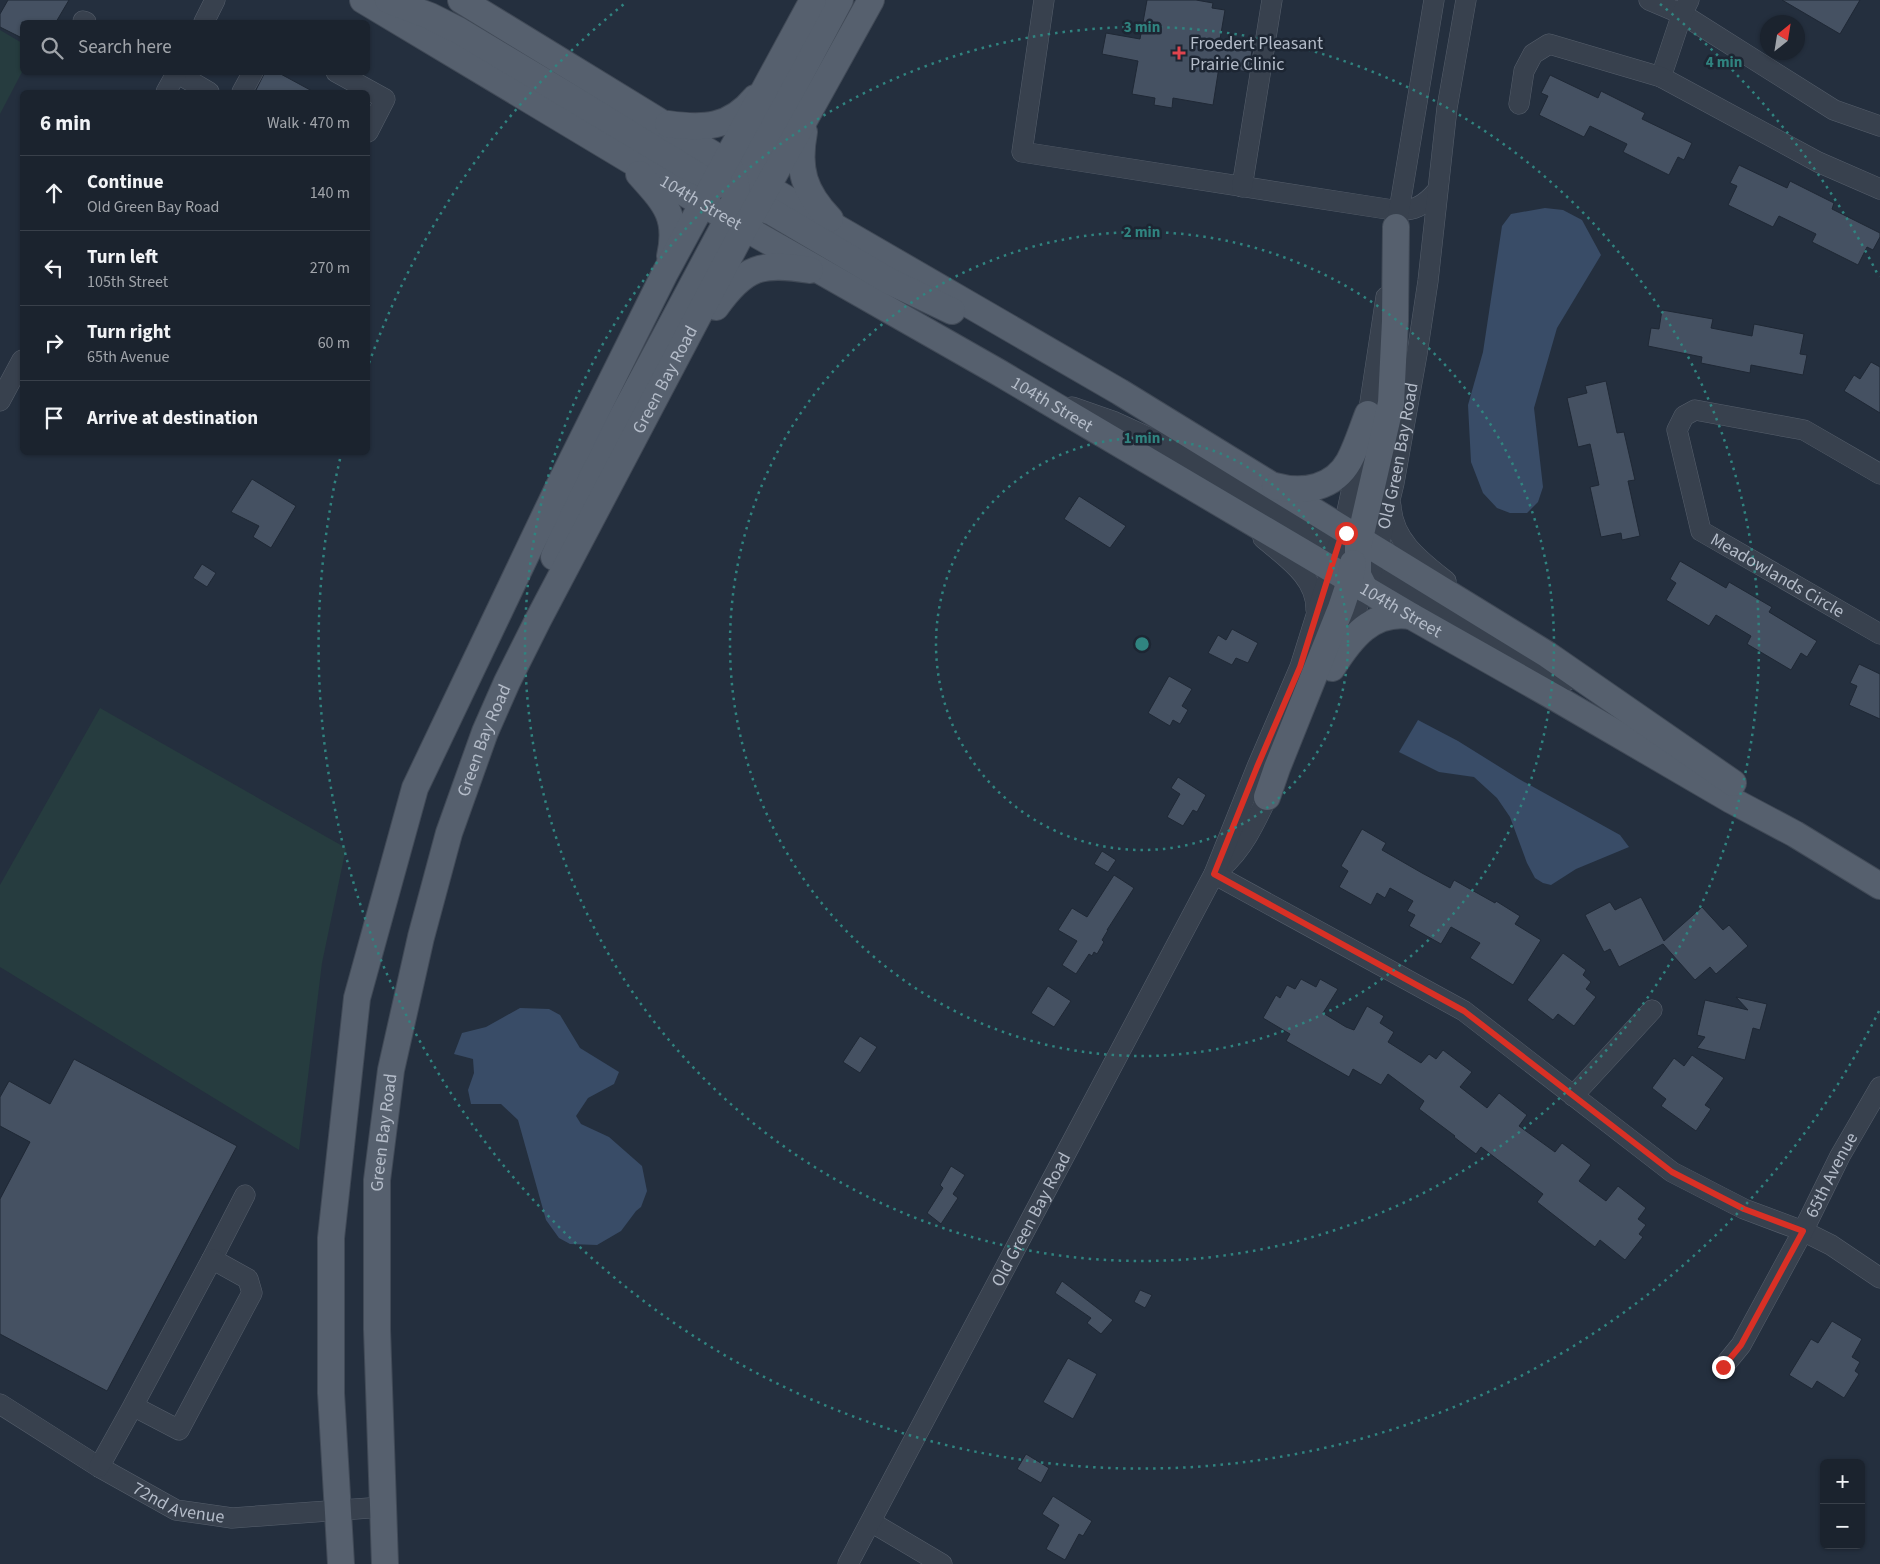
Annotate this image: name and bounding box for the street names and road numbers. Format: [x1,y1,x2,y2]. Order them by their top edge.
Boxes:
street label: 104th Street [655,168,747,236]
street label: Green Bay Road [626,321,703,438]
street label: 104th Street [1007,370,1098,438]
street label: Old Green Bay Road [1371,380,1424,532]
street label: Meadowlands Circle [1706,527,1849,624]
street label: 104th Street [1355,576,1447,644]
street label: Green Bay Road [450,680,517,800]
street label: Green Bay Road [365,1072,403,1192]
street label: 65th Avenue [1799,1127,1864,1222]
street label: Old Green Bay Road [985,1148,1077,1291]
street label: 72nd Avenue [128,1476,226,1529]

